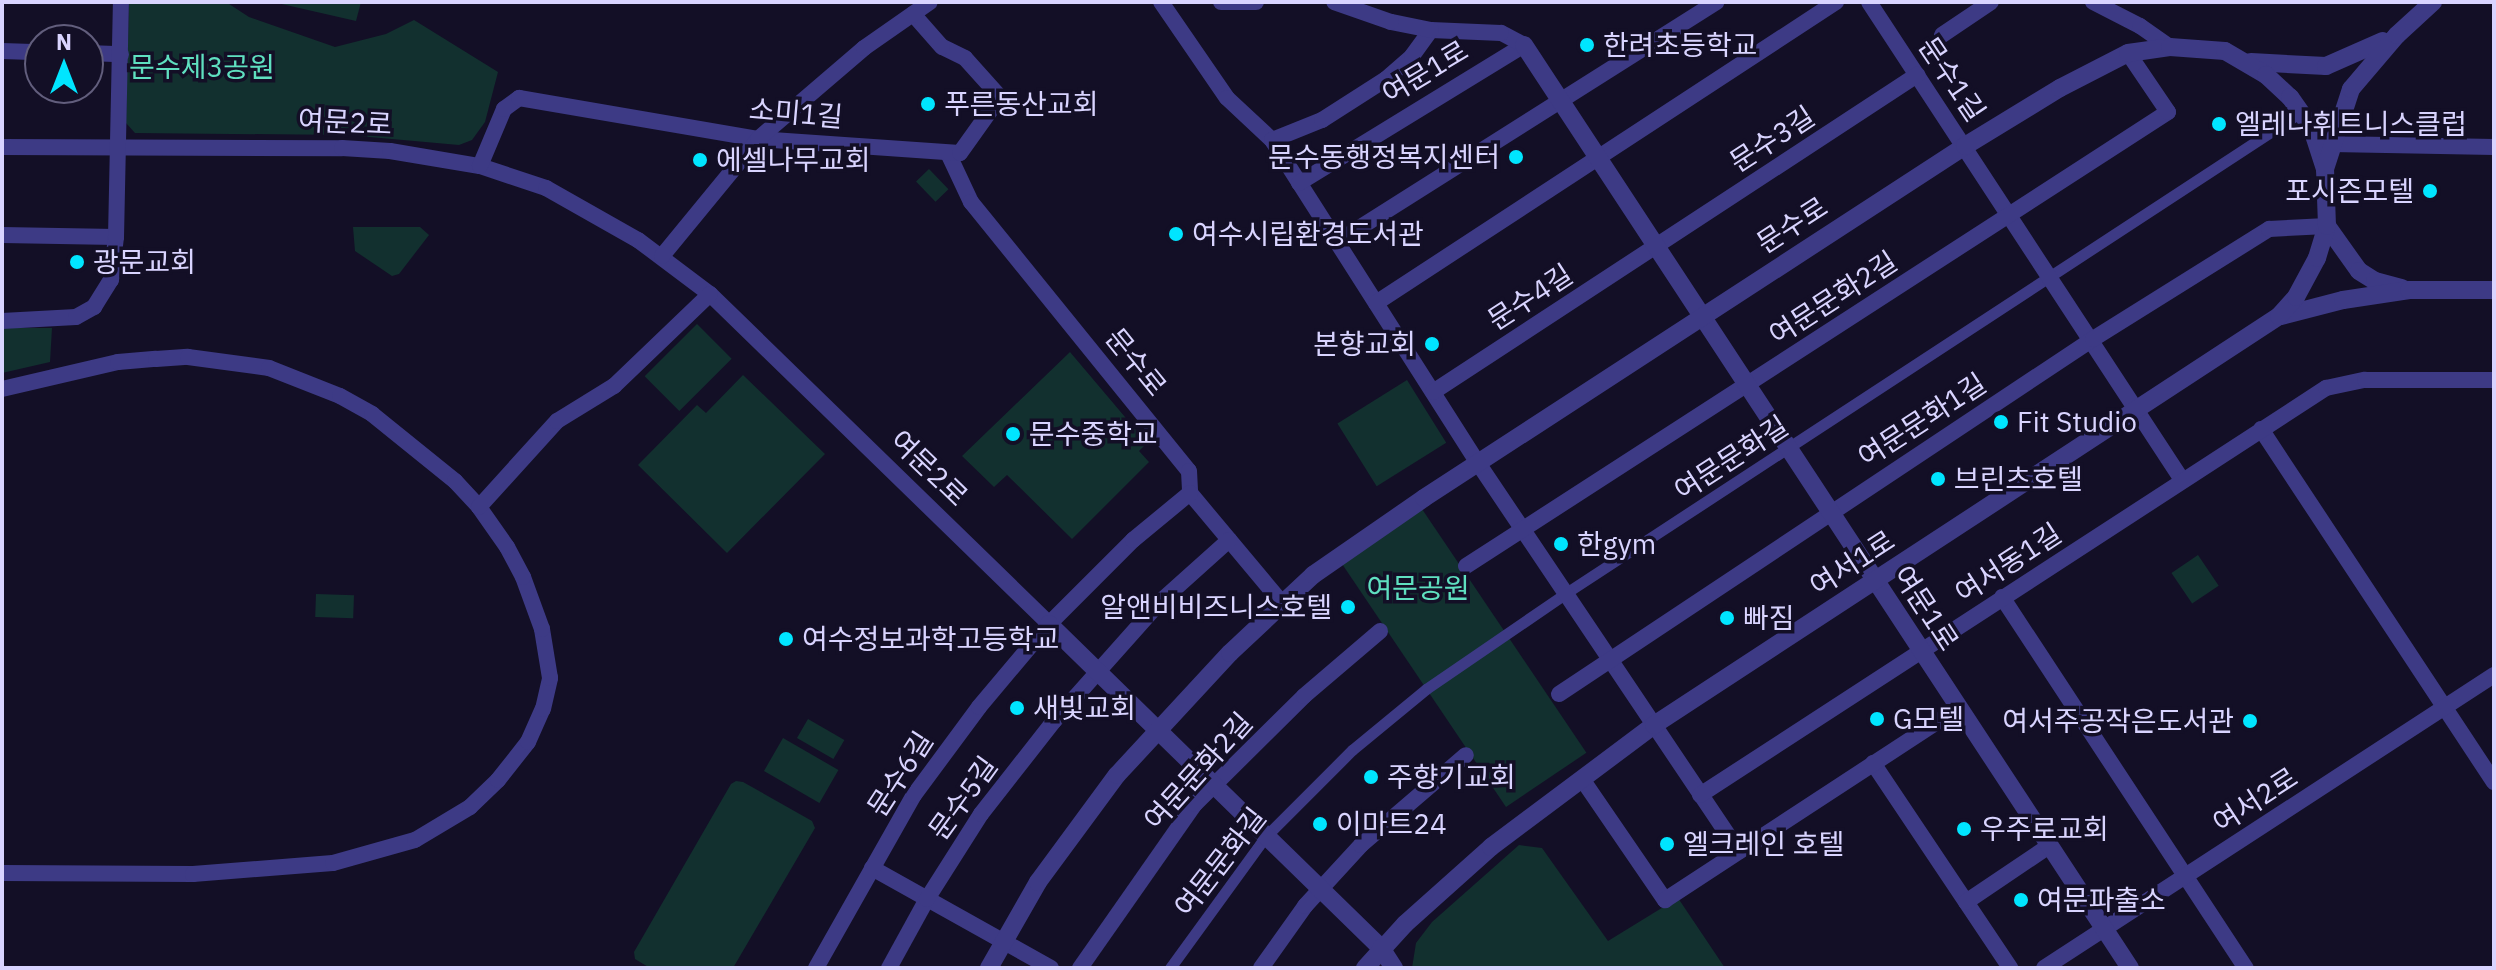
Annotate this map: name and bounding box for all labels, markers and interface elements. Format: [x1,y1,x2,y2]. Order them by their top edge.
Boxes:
north arrow [24,24,104,104]
text: N [56,27,72,56]
place label: 한려초등학교 [1603,28,1758,62]
street label: 문수1길 [1912,31,1992,127]
street label: 여문1로 [1376,33,1474,111]
marker: 한려초등학교 [1578,36,1596,54]
park label: 문수제3공원 [129,50,275,84]
place label: 푸른동산교회 [944,87,1099,121]
street label: 소미1길 [748,92,844,134]
marker: 푸른동산교회 [919,95,937,113]
street label: 문수3길 [1723,99,1821,179]
street label: 여문2로 [297,103,393,141]
place label: 엘레나휘트니스클럽 [2235,107,2467,141]
marker: 엘레나휘트니스클럽 [2210,115,2228,133]
place label: 문수동행정복지센터 [1268,140,1500,174]
place label: 에셀나무교회 [716,143,871,177]
marker: 문수동행정복지센터 [1507,148,1525,166]
marker: 에셀나무교회 [691,151,709,169]
place label: 포시즌모텔 [2285,174,2414,208]
marker: 포시즌모텔 [2421,182,2439,200]
street label: 문수로 [1750,190,1834,260]
place label: 여수시립환경도서관 [1192,217,1424,251]
marker: 여수시립환경도서관 [1167,225,1185,243]
street label: 여문문화2길 [1763,244,1903,352]
place label: 광문교회 [93,245,196,279]
marker: 광문교회 [68,253,86,271]
street label: 문수4길 [1481,257,1579,337]
street label: 문수로 [1099,321,1173,403]
place label: 본향교회 [1313,327,1416,361]
marker: 본향교회 [1423,335,1441,353]
street label: 여문문화1길 [1852,366,1992,474]
place label: Fit Studio [2017,405,2137,439]
street label: 여문문화길 [1668,409,1794,507]
marker: Fit Studio [1992,413,2010,431]
place label: 문수중학교 [1029,417,1158,451]
street label: 여문2로 [883,423,975,513]
marker: 문수중학교 [1004,425,1022,443]
place label: 브린츠호텔 [1954,462,2083,496]
marker: 브린츠호텔 [1929,470,1947,488]
street label: 여서동1길 [1949,516,2067,610]
street label: 여서1로 [1803,523,1901,603]
place label: 한gym [1577,527,1656,561]
marker: 한gym [1552,535,1570,553]
street label: 여문1로 [1886,559,1966,657]
park label: 여문공원 [1366,571,1470,605]
place label: 알앤비비즈니스호텔 [1100,590,1332,624]
marker: 알앤비비즈니스호텔 [1339,598,1357,616]
place label: 빠짐 [1743,601,1795,635]
marker: 빠짐 [1718,609,1736,627]
place label: 여수정보과학고등학교 [802,622,1060,656]
marker: 여수정보과학고등학교 [777,630,795,648]
place label: 새빛교회 [1033,691,1136,725]
marker: 새빛교회 [1008,699,1026,717]
place label: G모텔 [1893,702,1964,736]
place label: 여서주공작은도서관 [2002,704,2234,738]
street label: 여문문화2길 [1137,706,1259,836]
marker: G모텔 [1868,710,1886,728]
marker: 여서주공작은도서관 [2241,712,2259,730]
street label: 문수6길 [860,725,940,823]
street label: 문수5길 [922,750,1004,846]
place label: 주향기교회 [1387,760,1516,794]
street label: 여서2로 [2206,760,2304,840]
marker: 주향기교회 [1362,768,1380,786]
street label: 여문문화길 [1167,801,1273,923]
place label: 이마트24 [1336,807,1447,841]
place label: 우주로교회 [1980,812,2109,846]
marker: 이마트24 [1311,815,1329,833]
marker: 우주로교회 [1955,820,1973,838]
place label: 엘크레인 호텔 [1683,827,1844,861]
marker: 엘크레인 호텔 [1658,835,1676,853]
place label: 여문파출소 [2037,883,2166,917]
marker: 여문파출소 [2012,891,2030,909]

